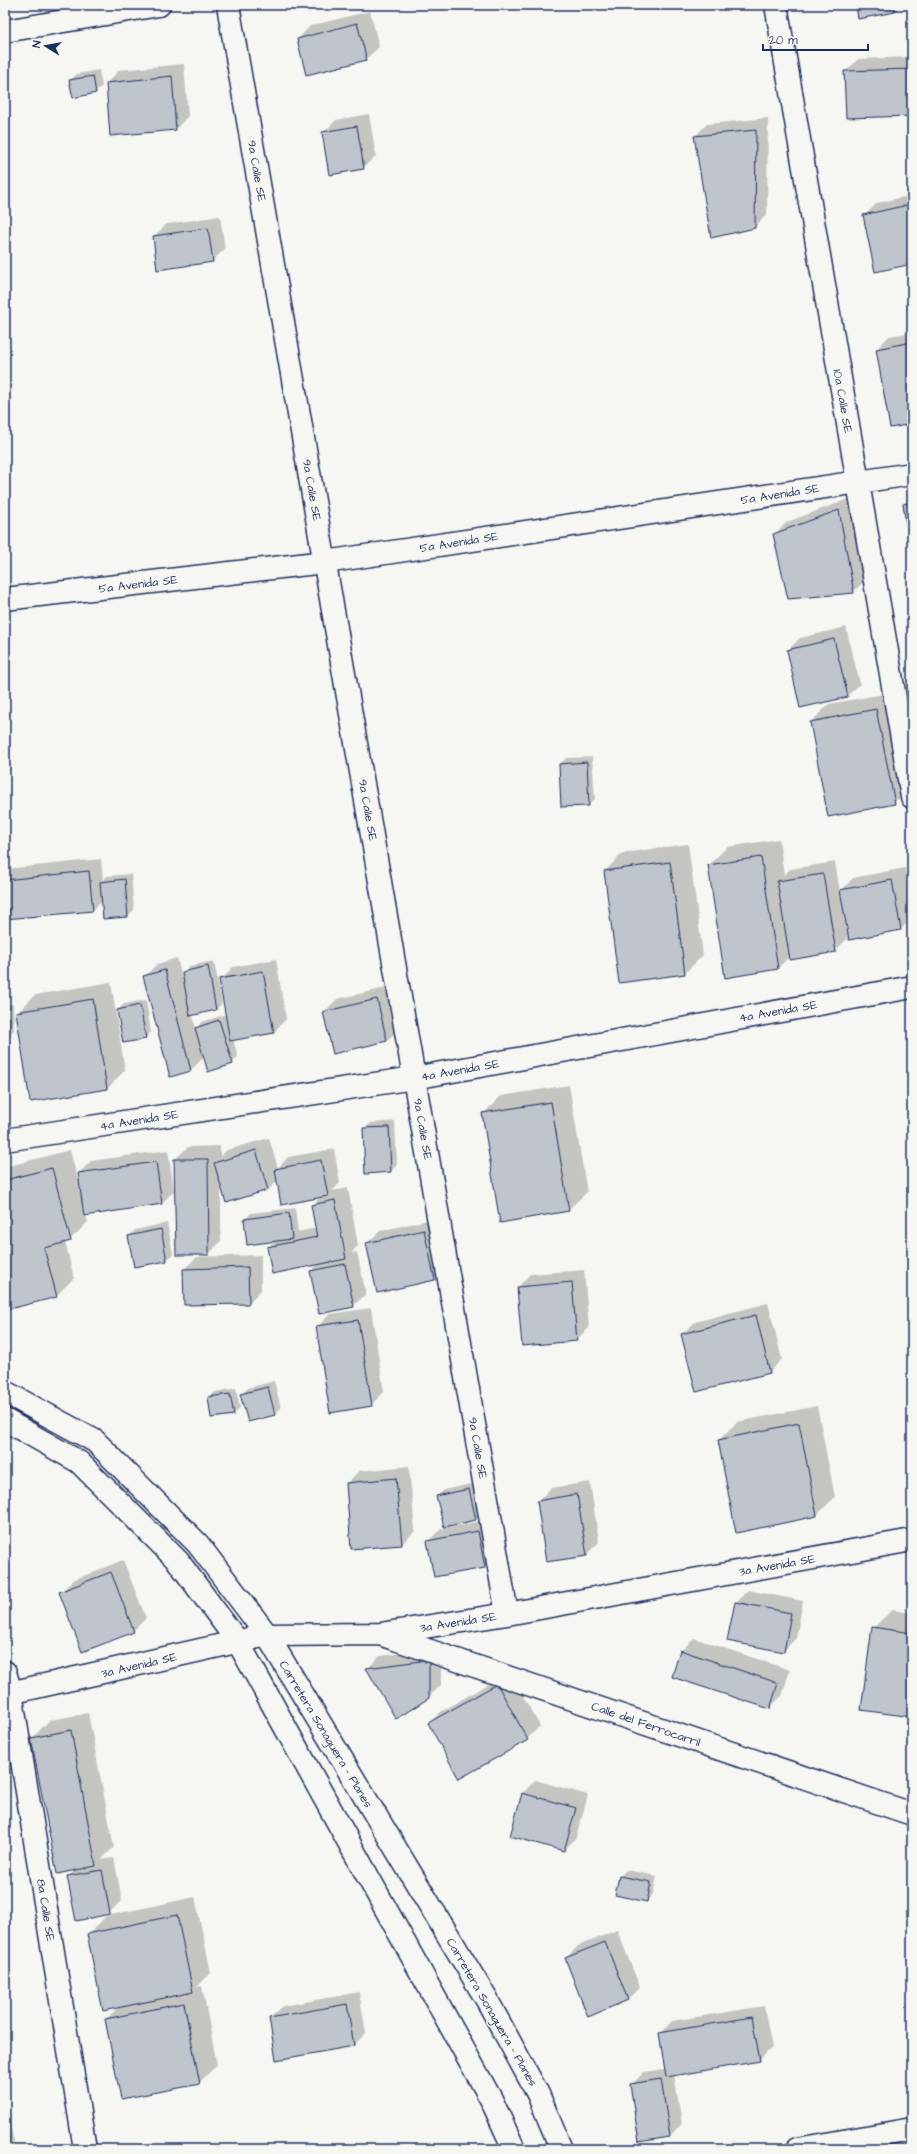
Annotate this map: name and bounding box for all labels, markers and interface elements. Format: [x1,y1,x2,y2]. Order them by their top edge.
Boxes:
north arrow [26,26,66,66]
scale bar [763,26,868,52]
text: 20 m [769,32,798,49]
text: N [29,39,45,49]
street label: 9a Calle SE [243,139,270,203]
street label: 10a Calle SE [829,368,856,434]
street label: 9a Calle SE [298,458,325,522]
street label: 5a Avenida SE [739,480,821,509]
street label: 5a Avenida SE [418,528,500,557]
street label: 5a Avenida SE [98,571,179,598]
street label: 9a Calle SE [354,778,381,842]
street label: 4a Avenida SE [738,996,819,1027]
street label: 4a Avenida SE [420,1055,501,1086]
street label: 9a Calle SE [409,1097,436,1161]
street label: 4a Avenida SE [99,1106,180,1135]
street label: 9a Calle SE [464,1416,491,1480]
street label: 3a Avenida SE [738,1550,817,1581]
street label: 3a Avenida SE [419,1608,497,1637]
street label: 3a Avenida SE [100,1649,179,1682]
street label: Carretera Sonaguera - Planes [274,1658,376,1811]
street label: Calle del Ferrocarril [589,1698,703,1751]
street label: 8a Calle SE [32,1878,59,1943]
street label: Carretera Sonaguera - Planes [441,1935,541,2090]

